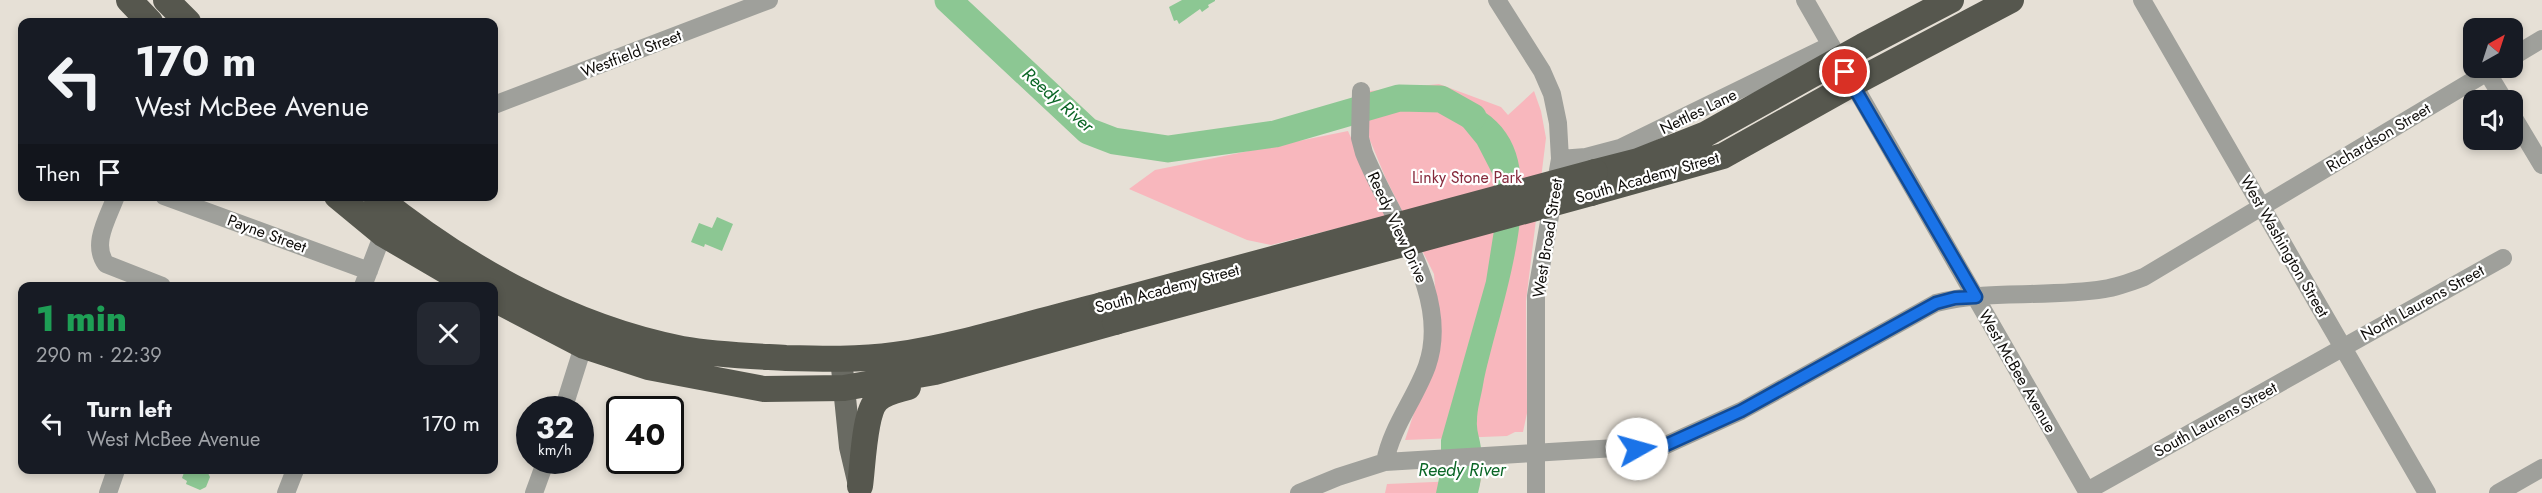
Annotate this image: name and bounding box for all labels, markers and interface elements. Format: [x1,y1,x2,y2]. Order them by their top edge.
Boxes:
north arrow [2463,18,2523,78]
map controls [2463,18,2523,150]
street label: Westfield Street [578,24,685,83]
text: 170 m [135,31,257,92]
icon: left [36,42,114,120]
pin [1819,46,1870,97]
icon: arrive [1828,55,1861,88]
water label: Reedy River [1016,61,1100,139]
street label: Nettles Lane [1656,83,1741,140]
text: West McBee Avenue [135,87,369,126]
button: sound [2463,90,2523,150]
street label: Richardson Street [2322,97,2435,178]
street label: South Academy Street [1573,146,1722,209]
icon: arrive [93,156,126,189]
text: Then [36,157,81,189]
park label: Linky Stone Park [1412,166,1523,189]
street label: Reedy View Drive [1362,168,1433,287]
street label: West Washington Street [2235,171,2335,322]
street label: West Broad Street [1527,177,1568,299]
street label: Payne Street [224,209,310,258]
street label: South Academy Street [1092,258,1242,319]
street label: North Laurens Street [2356,259,2488,346]
text: 1 min [36,292,127,344]
button: close [417,302,480,365]
street label: West McBee Avenue [1973,306,2062,437]
text: 290 m · 22:39 [36,341,162,370]
street label: South Laurens Street [2150,376,2281,463]
text: Turn left [87,393,172,425]
speed limit sign: 40 [606,396,684,474]
text: 32 [536,406,574,449]
icon: left [36,407,69,440]
text: 170 m [422,407,480,439]
position arrow [1605,417,1669,481]
text: West McBee Avenue [87,425,260,454]
text: km/h [538,439,572,461]
water label: Reedy River [1418,457,1507,483]

